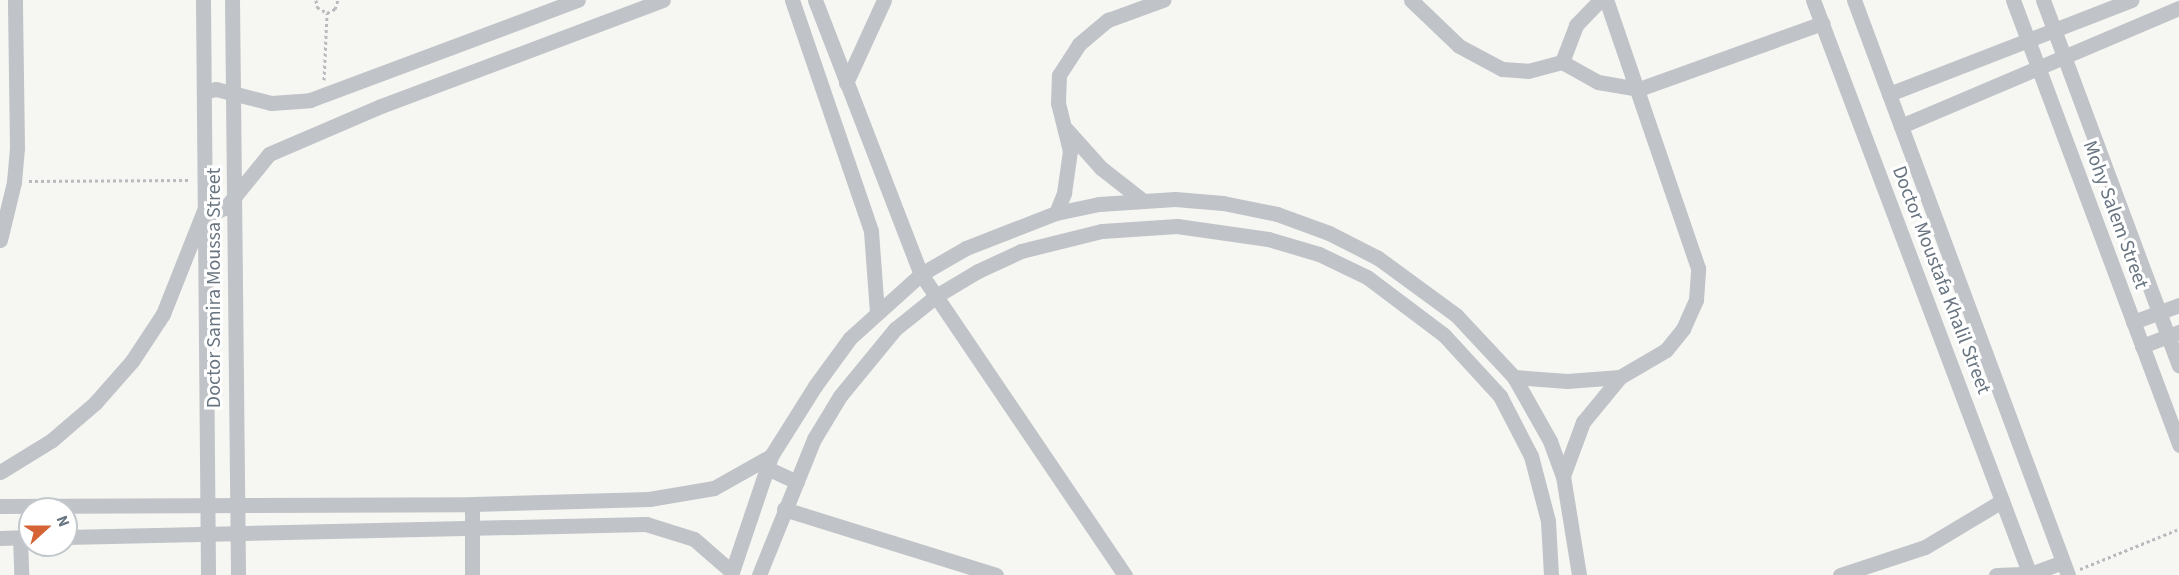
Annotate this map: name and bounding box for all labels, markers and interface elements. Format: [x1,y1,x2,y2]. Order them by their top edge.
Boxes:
street label: Mohy Salem Street [2077,138,2153,292]
street label: Doctor Moustafa Khalil Street [1886,163,1996,397]
street label: Doctor Samira Moussa Street [202,168,226,408]
north arrow [18,497,78,557]
text: N [51,512,75,530]

